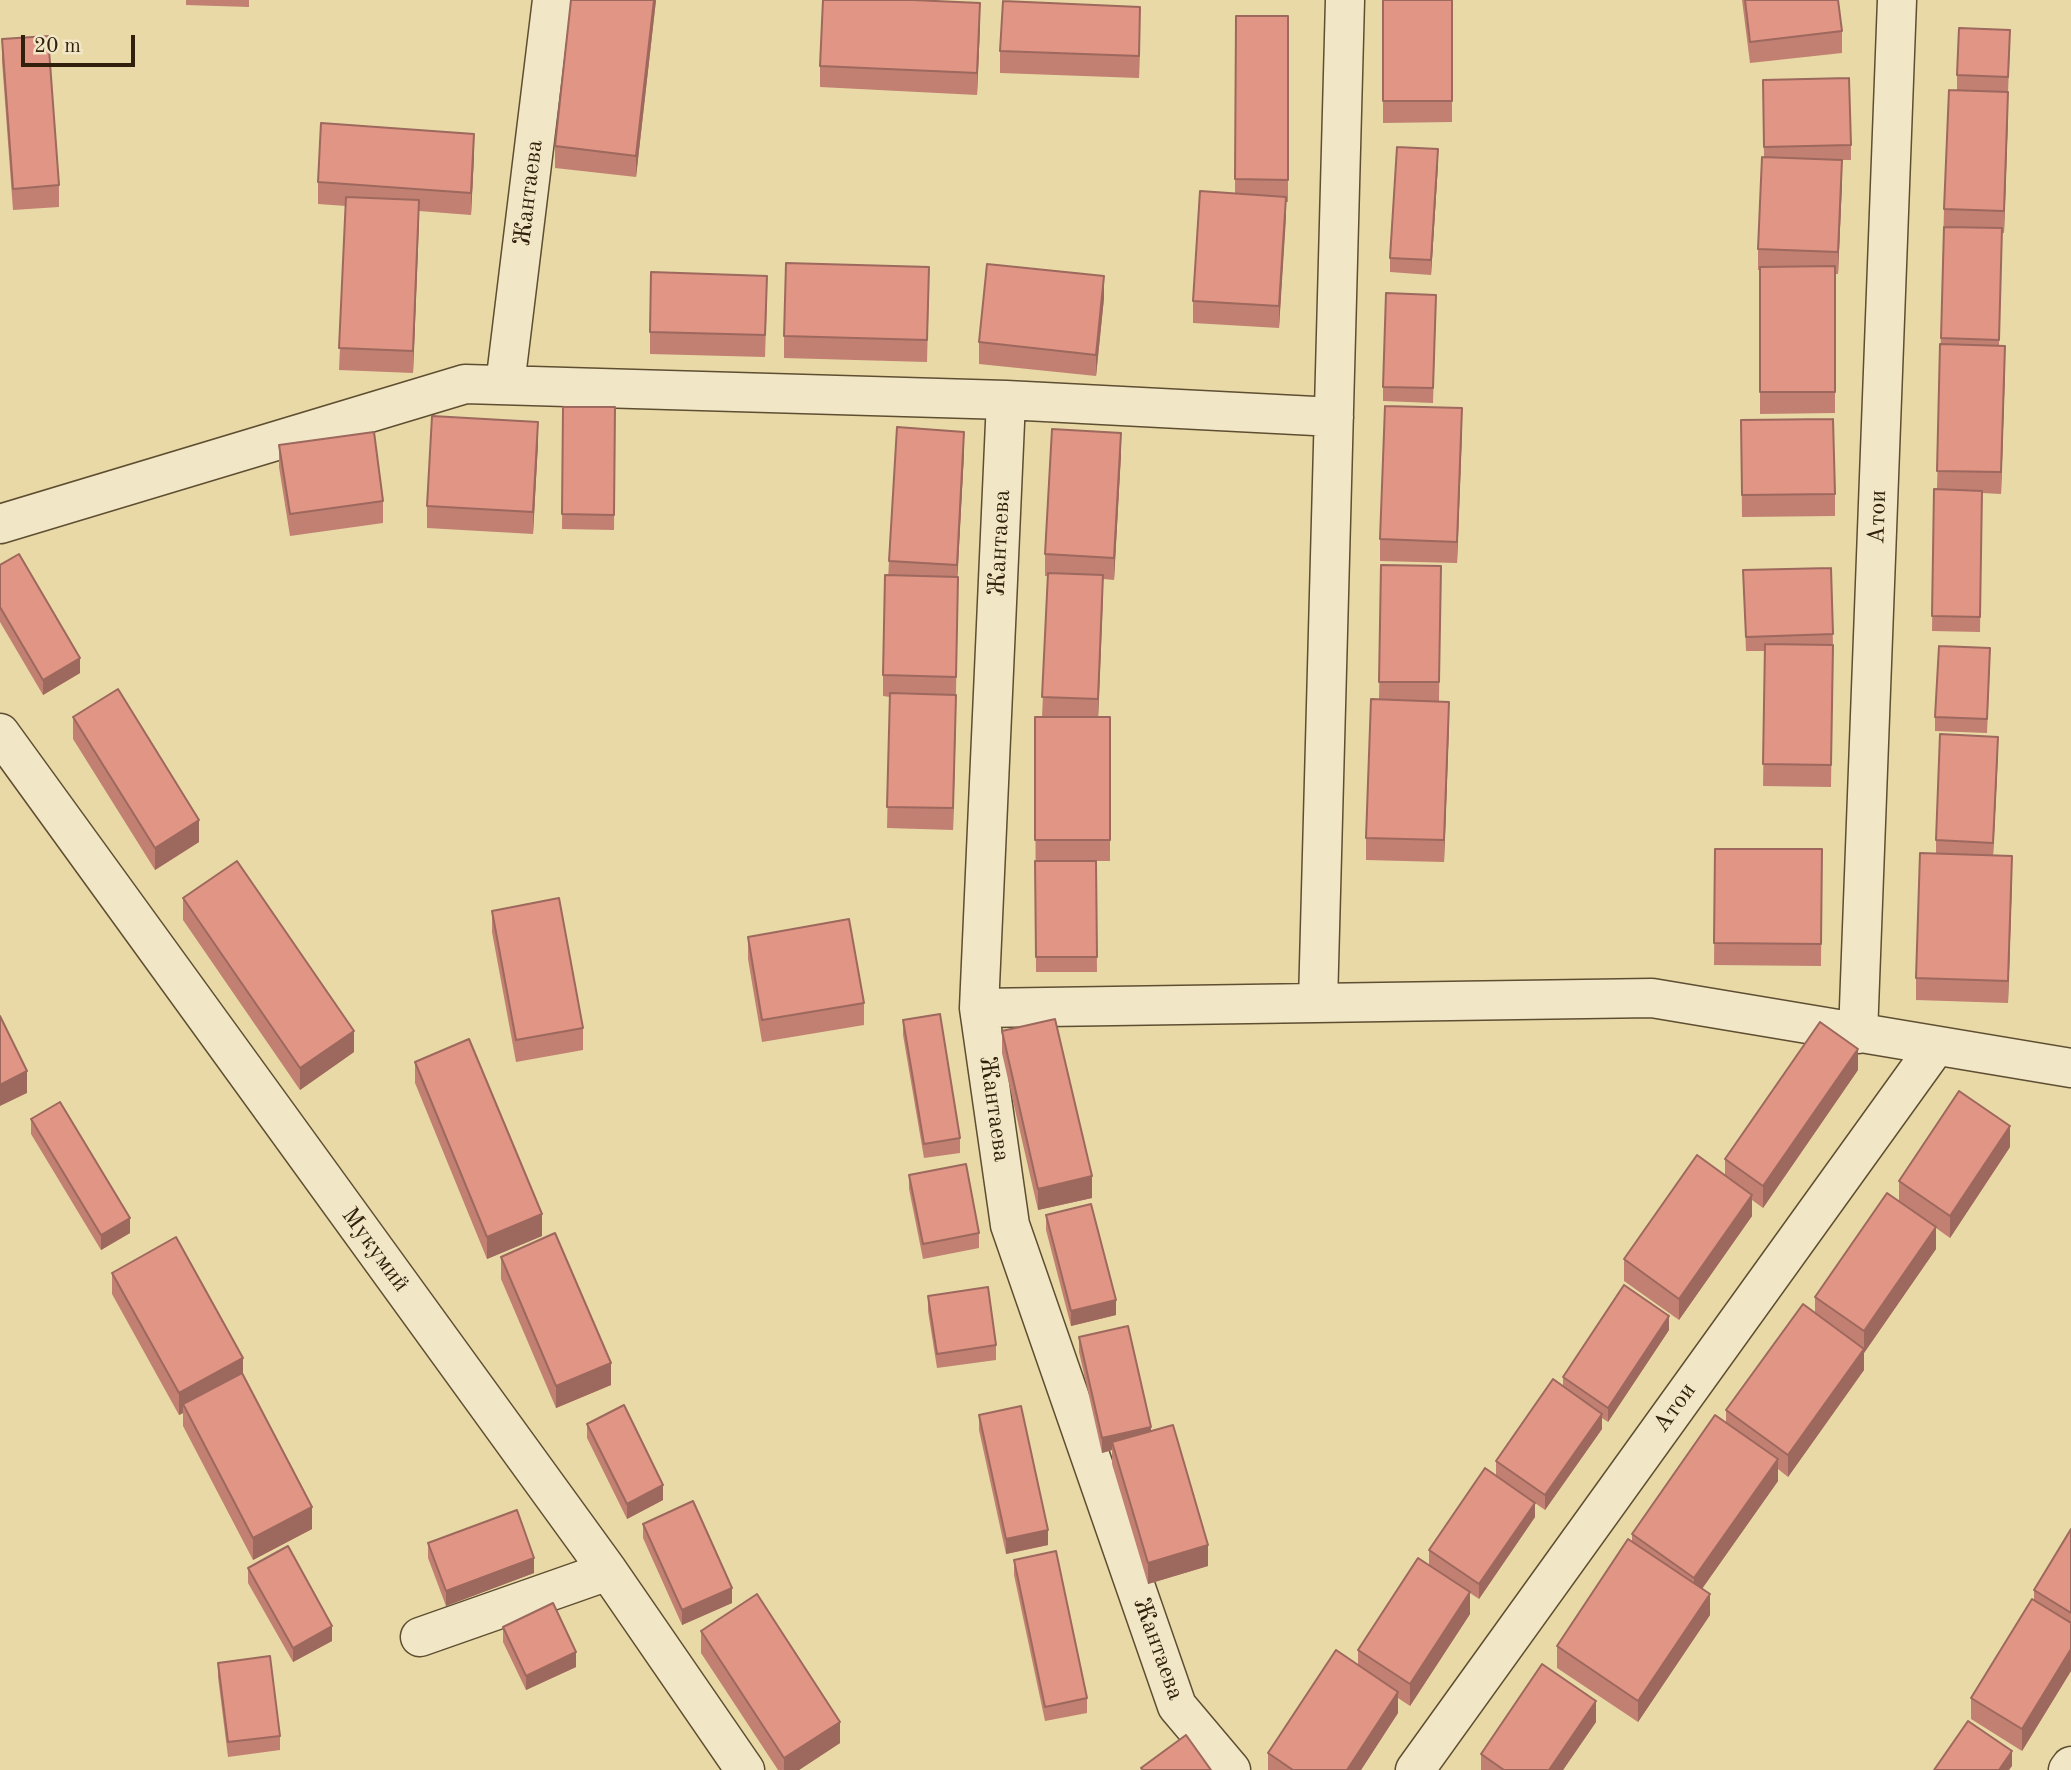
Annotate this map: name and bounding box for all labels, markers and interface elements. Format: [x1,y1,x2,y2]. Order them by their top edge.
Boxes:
scale bar [24,21,138,65]
text: 20 m [34,36,81,57]
street label: Жантаева [508,138,550,248]
street label: Жантаева [983,489,1017,597]
street label: Атои [1863,489,1893,545]
street label: Жантаева [972,1054,1016,1164]
street label: Мукумий [335,1202,415,1298]
street label: Атои [1647,1377,1703,1439]
street label: Жантаева [1126,1594,1190,1704]

